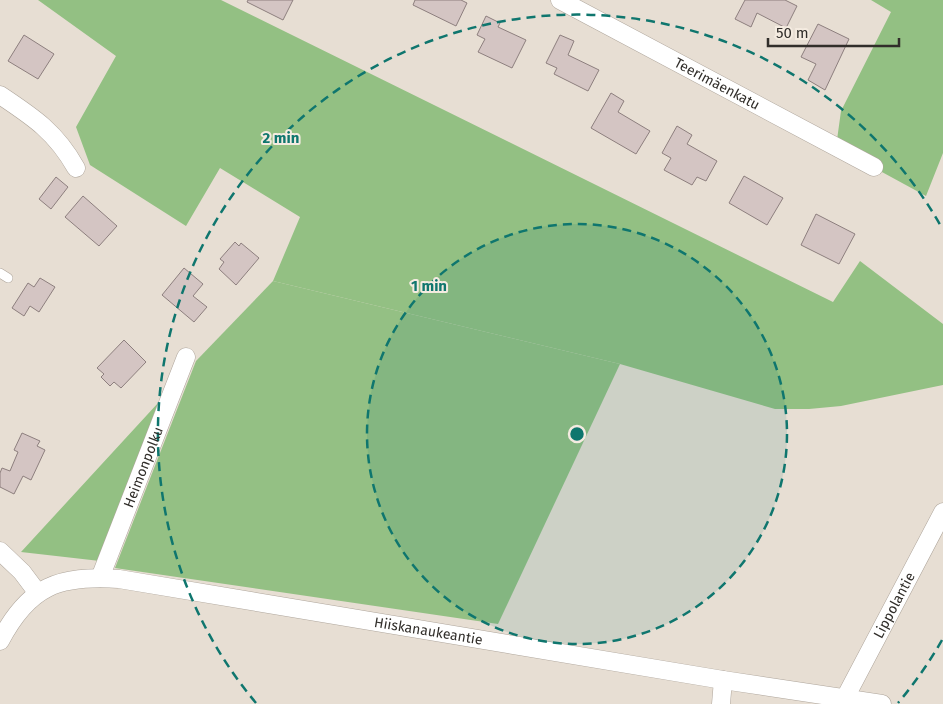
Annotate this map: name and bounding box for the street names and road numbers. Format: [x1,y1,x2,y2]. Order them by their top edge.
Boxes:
street label: Teerimäenkatu [671,54,763,114]
street label: Heimonpolku [120,424,167,510]
street label: Lippolantie [870,569,919,641]
street label: Hiiskanaukeantie [373,614,484,649]

